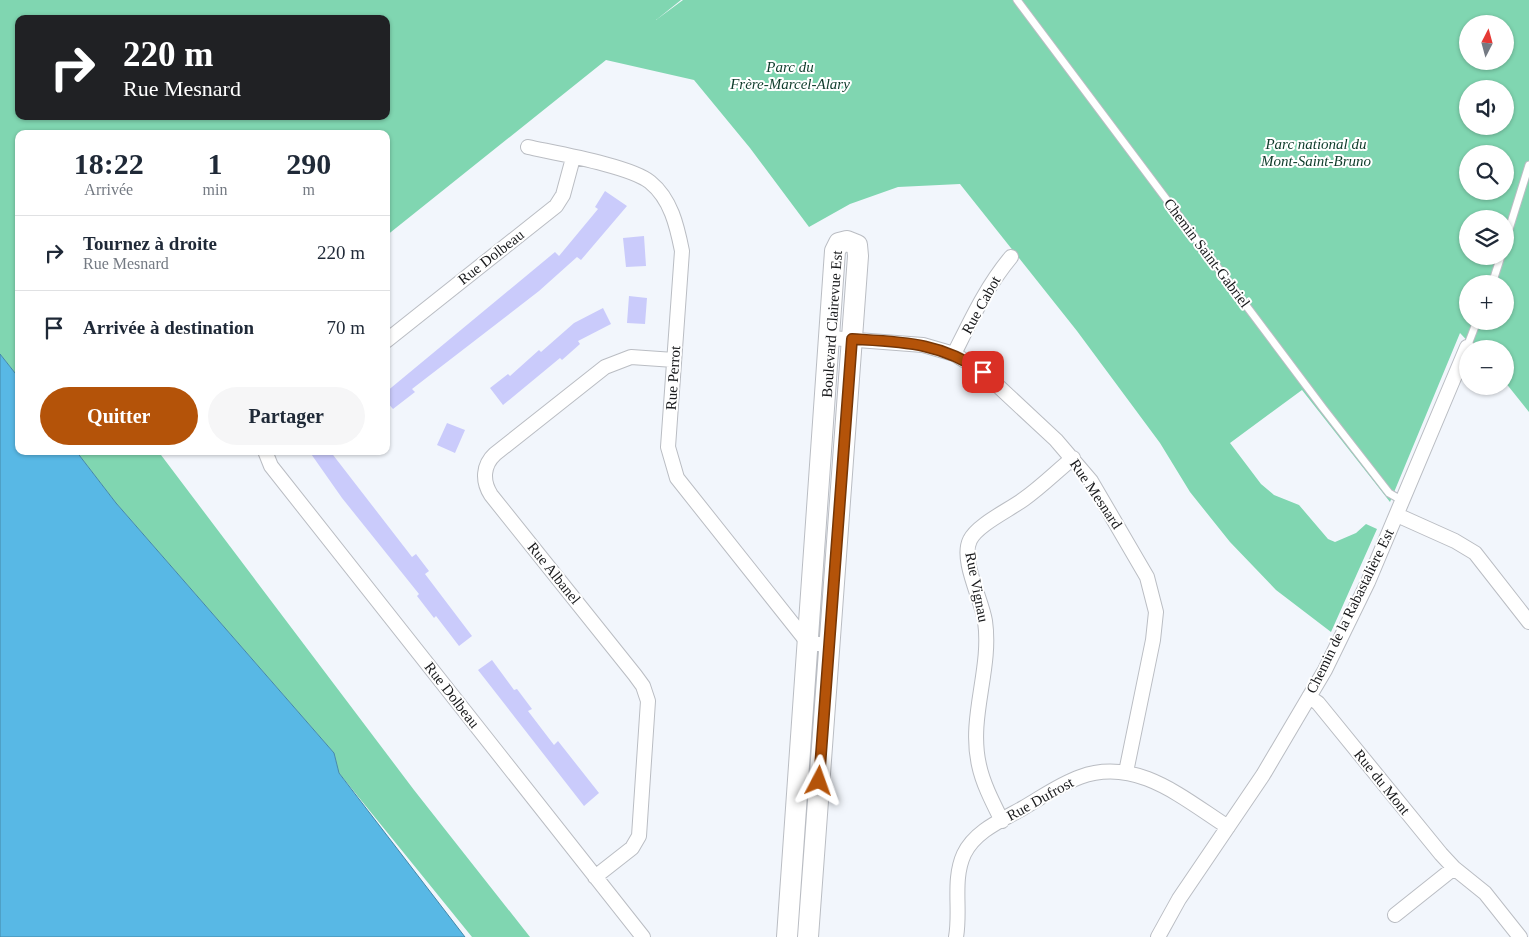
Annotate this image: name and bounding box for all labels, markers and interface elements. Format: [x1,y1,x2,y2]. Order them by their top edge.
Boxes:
north arrow [1459,15,1514,70]
map controls [1459,15,1514,395]
icon: right [40,35,105,100]
text: 220 m [123,35,213,74]
park label: Parc du Frère-Marcel-Alary [729,59,850,92]
text: Rue Mesnard [123,76,241,101]
button: sound [1459,80,1514,135]
park label: Parc national du Mont-Saint-Bruno [1260,136,1371,169]
button: search [1459,145,1514,200]
text: 18:22 [74,147,144,180]
text: 1 [207,147,222,180]
text: 290 [286,147,331,180]
text: Arrivée [84,181,133,198]
text: min [203,181,227,198]
text: m [302,181,315,198]
street label: Chemin Saint-Gabriel [1161,195,1253,311]
button: layers [1459,210,1514,265]
street label: Rue Dolbeau [455,226,527,288]
text: Tournez à droite [83,233,217,254]
icon: right [40,239,68,267]
text: 220 m [317,242,365,263]
street label: Boulevard Clairevue Est [819,249,845,398]
text: Rue Mesnard [83,255,169,272]
street label: Rue Cabot [959,273,1004,337]
button: + [1459,275,1514,330]
icon: arrive [40,314,68,342]
text: Arrivée à destination [83,317,254,338]
text: 70 m [326,317,365,338]
button: − [1459,340,1514,395]
street label: Rue Perrot [663,344,683,411]
pin [962,351,1004,393]
icon: arrive [969,358,997,386]
button: Quitter [40,387,198,445]
button: Partager [208,387,365,445]
street label: Rue Mesnard [1067,456,1125,532]
street label: Chemin de la Rabastalière Est [1303,526,1397,696]
street label: Rue Albanel [524,539,584,607]
street label: Rue Vignau [962,551,992,624]
street label: Rue Dolbeau [421,659,483,731]
street label: Rue du Mont [1351,746,1414,818]
position arrow [792,754,844,806]
street label: Rue Dufrost [1004,774,1077,824]

